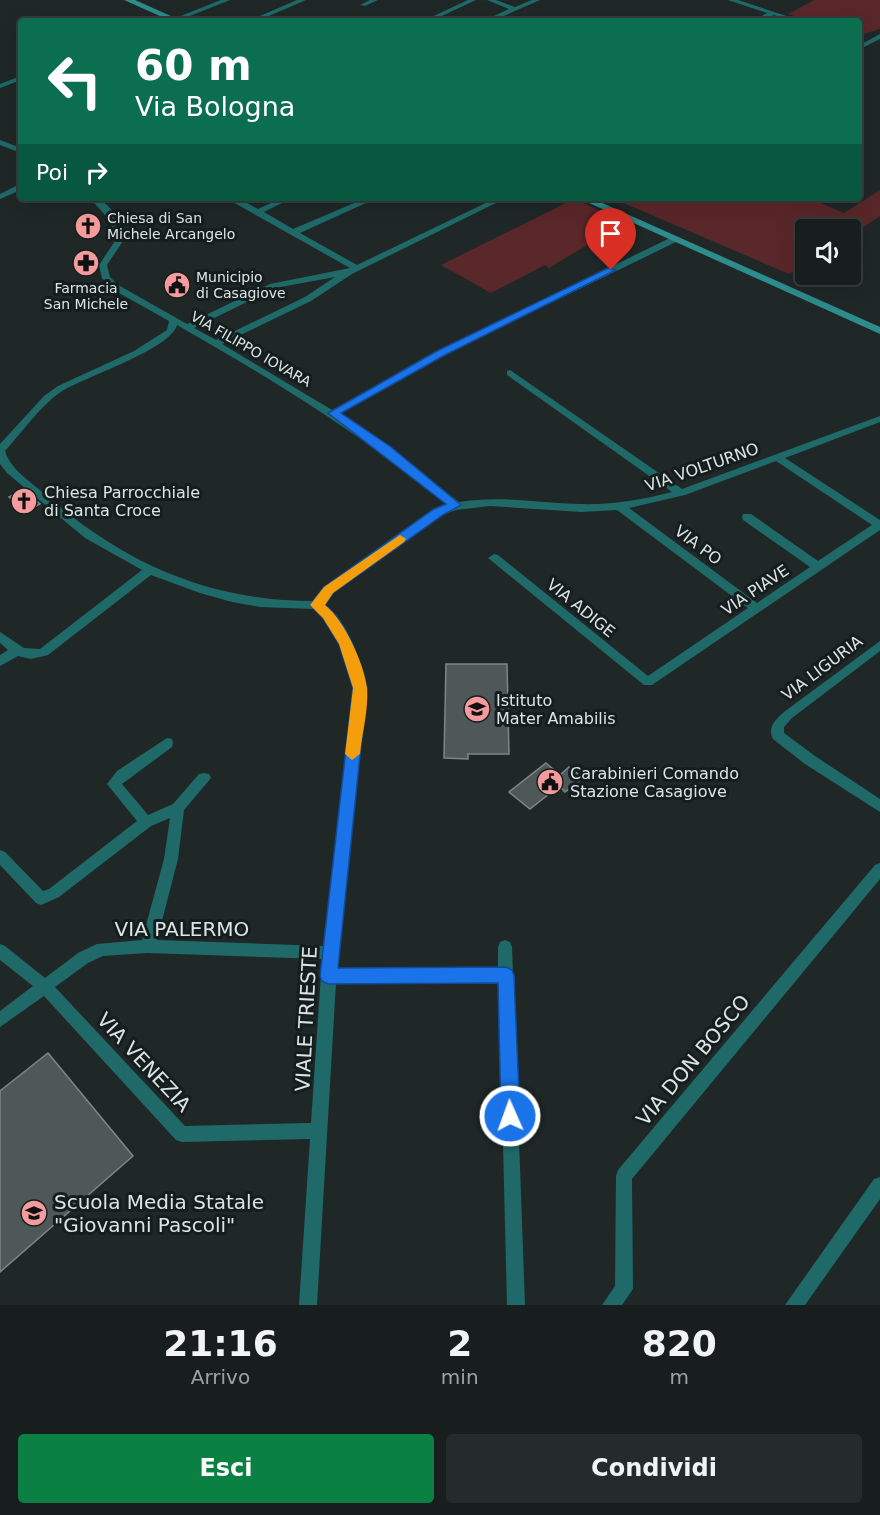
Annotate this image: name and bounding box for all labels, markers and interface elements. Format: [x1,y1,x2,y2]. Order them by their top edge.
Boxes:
text: 60 m [135,41,252,90]
icon: left [36,42,114,120]
text: Via Bologna [135,91,295,122]
icon: right [80,156,113,189]
text: Poi [36,160,68,185]
pin [585,208,636,270]
place label: Chiesa di San Michele Arcangelo [107,210,235,242]
church icon: Chiesa di San Michele Arcangelo [73,211,103,241]
icon: arrive [594,217,627,250]
map controls [795,219,861,285]
button: sound [795,219,861,285]
pharmacy icon: Farmacia San Michele [71,248,101,278]
place label: Municipio di Casagiove [196,269,286,301]
public building icon: Municipio di Casagiove [162,270,192,300]
place label: Farmacia San Michele [44,280,128,312]
street label: VIA FILIPPO IOVARA [188,308,314,390]
street label: VIA VOLTURNO [643,439,761,495]
place label: Chiesa Parrocchiale di Santa Croce [44,483,200,520]
church icon: Chiesa Parrocchiale di Santa Croce [9,486,39,516]
street label: VIA PO [671,521,725,569]
street label: VIA PIAVE [718,561,792,619]
street label: VIA ADIGE [543,575,619,641]
street label: VIA LIGURIA [778,631,866,705]
place label: Istituto Mater Amabilis [496,691,616,728]
school or university icon: Istituto Mater Amabilis [462,694,492,724]
place label: Carabinieri Comando Stazione Casagiove [570,764,739,801]
public building icon: Carabinieri Comando Stazione Casagiove [535,767,565,797]
street label: VIA PALERMO [115,917,249,941]
street label: VIALE TRIESTE [290,946,322,1092]
street label: VIA DON BOSCO [631,990,755,1130]
street label: VIA VENEZIA [92,1007,196,1117]
position arrow [478,1084,542,1148]
place label: Scuola Media Statale "Giovanni Pascoli" [54,1190,264,1237]
school or university icon: Scuola Media Statale "Giovanni Pascoli" [19,1198,49,1228]
text: 21:16 [163,1323,278,1364]
text: 2 [447,1323,472,1364]
text: 820 [642,1323,717,1364]
text: Arrivo [191,1365,250,1389]
text: min [441,1365,479,1389]
text: m [670,1365,689,1389]
button: Esci [18,1434,434,1503]
button: Condividi [446,1434,862,1503]

